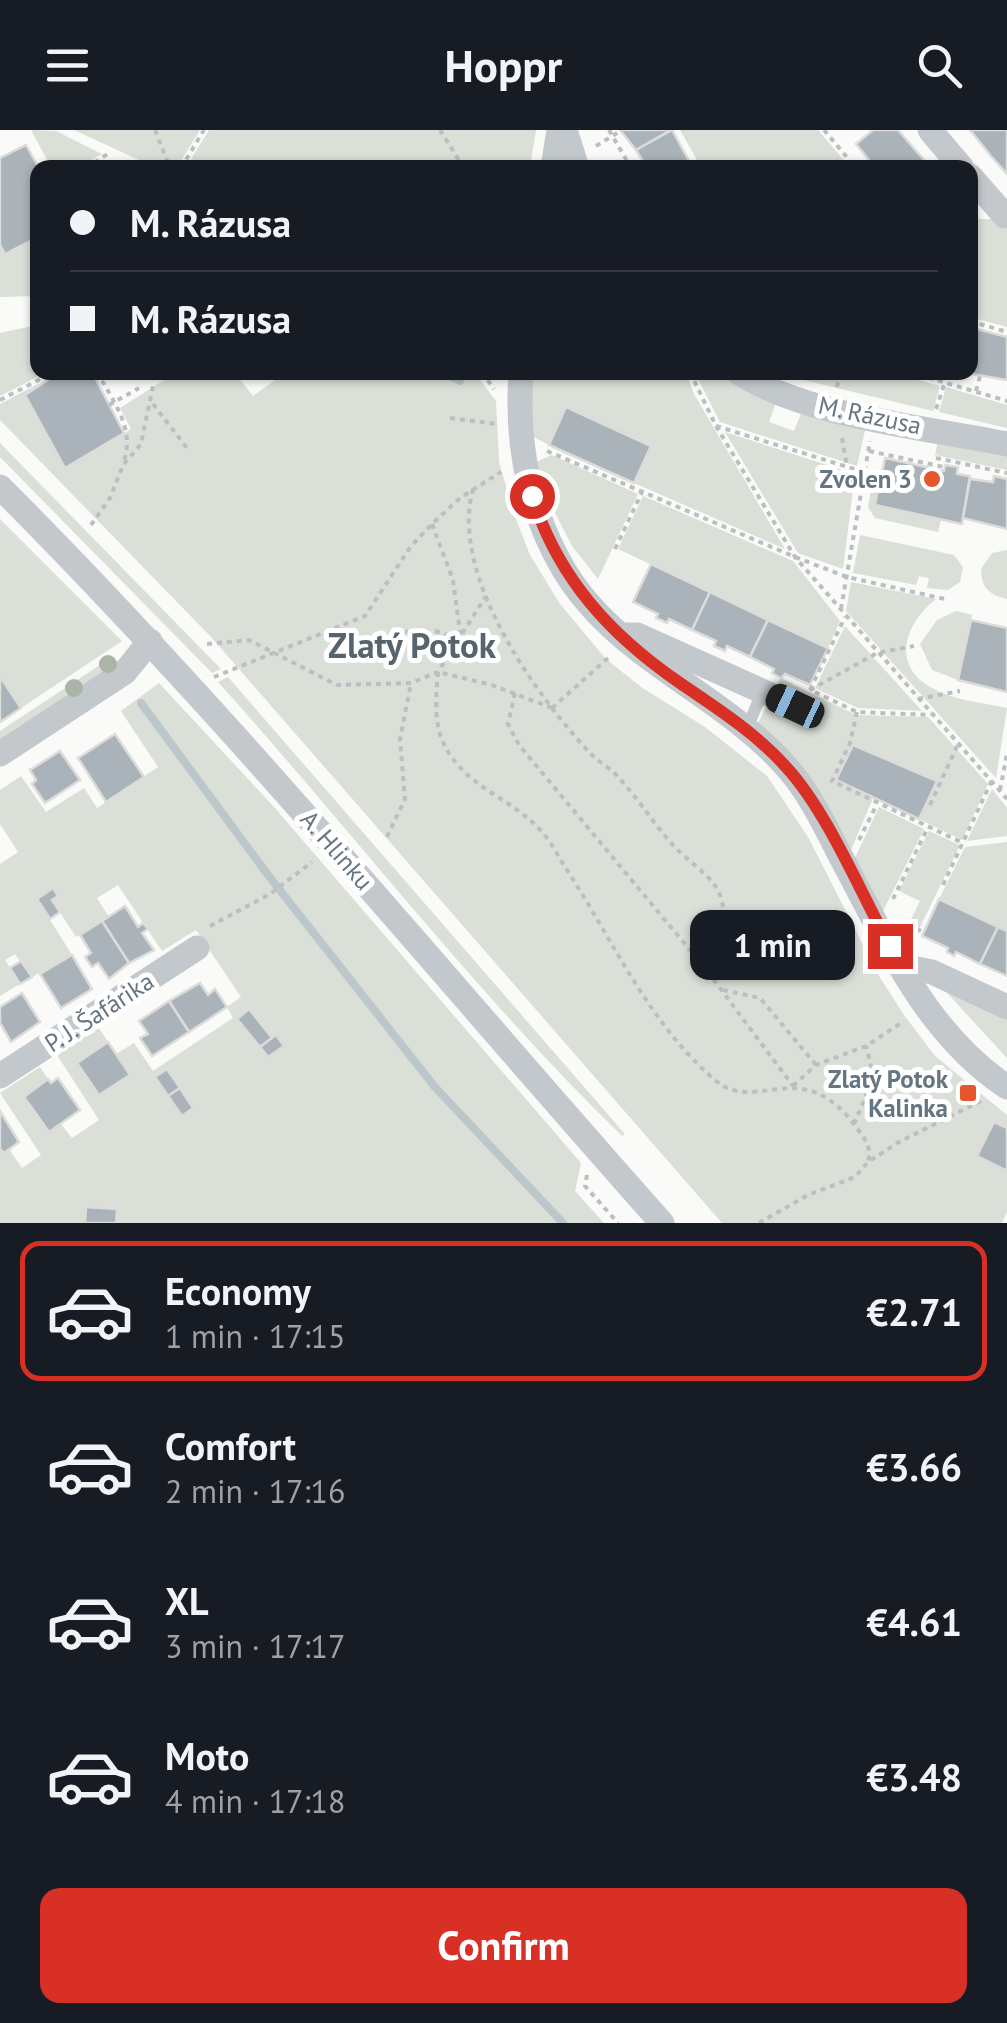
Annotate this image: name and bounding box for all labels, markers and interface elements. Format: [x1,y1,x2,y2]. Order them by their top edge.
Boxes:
text: Hoppr [445,36,562,94]
icon: menu [40,38,95,93]
icon: search [912,38,967,93]
text: M. Rázusa [130,198,291,247]
text: M. Rázusa [130,294,291,343]
street label: M. Rázusa [816,388,924,442]
place label: Zvolen 3 [819,463,912,495]
marker: Zvolen 3 [921,468,943,490]
route start [510,474,555,519]
district label: Zlatý Potok [328,622,497,668]
car [761,680,829,732]
street label: A. Hlinku [294,804,380,896]
callout: 1 min [690,911,855,981]
text: 1 min [733,924,812,966]
route end [868,924,913,969]
street label: P. J. Šafárika [38,965,160,1059]
place label: Zlatý Potok Kalinka [828,1063,949,1124]
marker: Zlatý Potok Kalinka [957,1082,979,1104]
icon: car [45,1266,135,1356]
text: Economy [165,1266,311,1315]
text: €2.71 [866,1287,962,1336]
text: 1 min · 17:15 [165,1315,345,1357]
icon: car [45,1421,135,1511]
text: Comfort [165,1421,296,1470]
text: €3.66 [866,1442,962,1491]
text: 2 min · 17:16 [165,1470,345,1512]
icon: car [45,1576,135,1666]
text: XL [165,1576,209,1625]
text: €4.61 [866,1597,962,1646]
text: 3 min · 17:17 [165,1625,345,1667]
icon: car [45,1731,135,1821]
text: Moto [165,1731,249,1780]
text: €3.48 [866,1752,962,1801]
text: 4 min · 17:18 [165,1780,345,1822]
button: Confirm [40,1888,967,2003]

